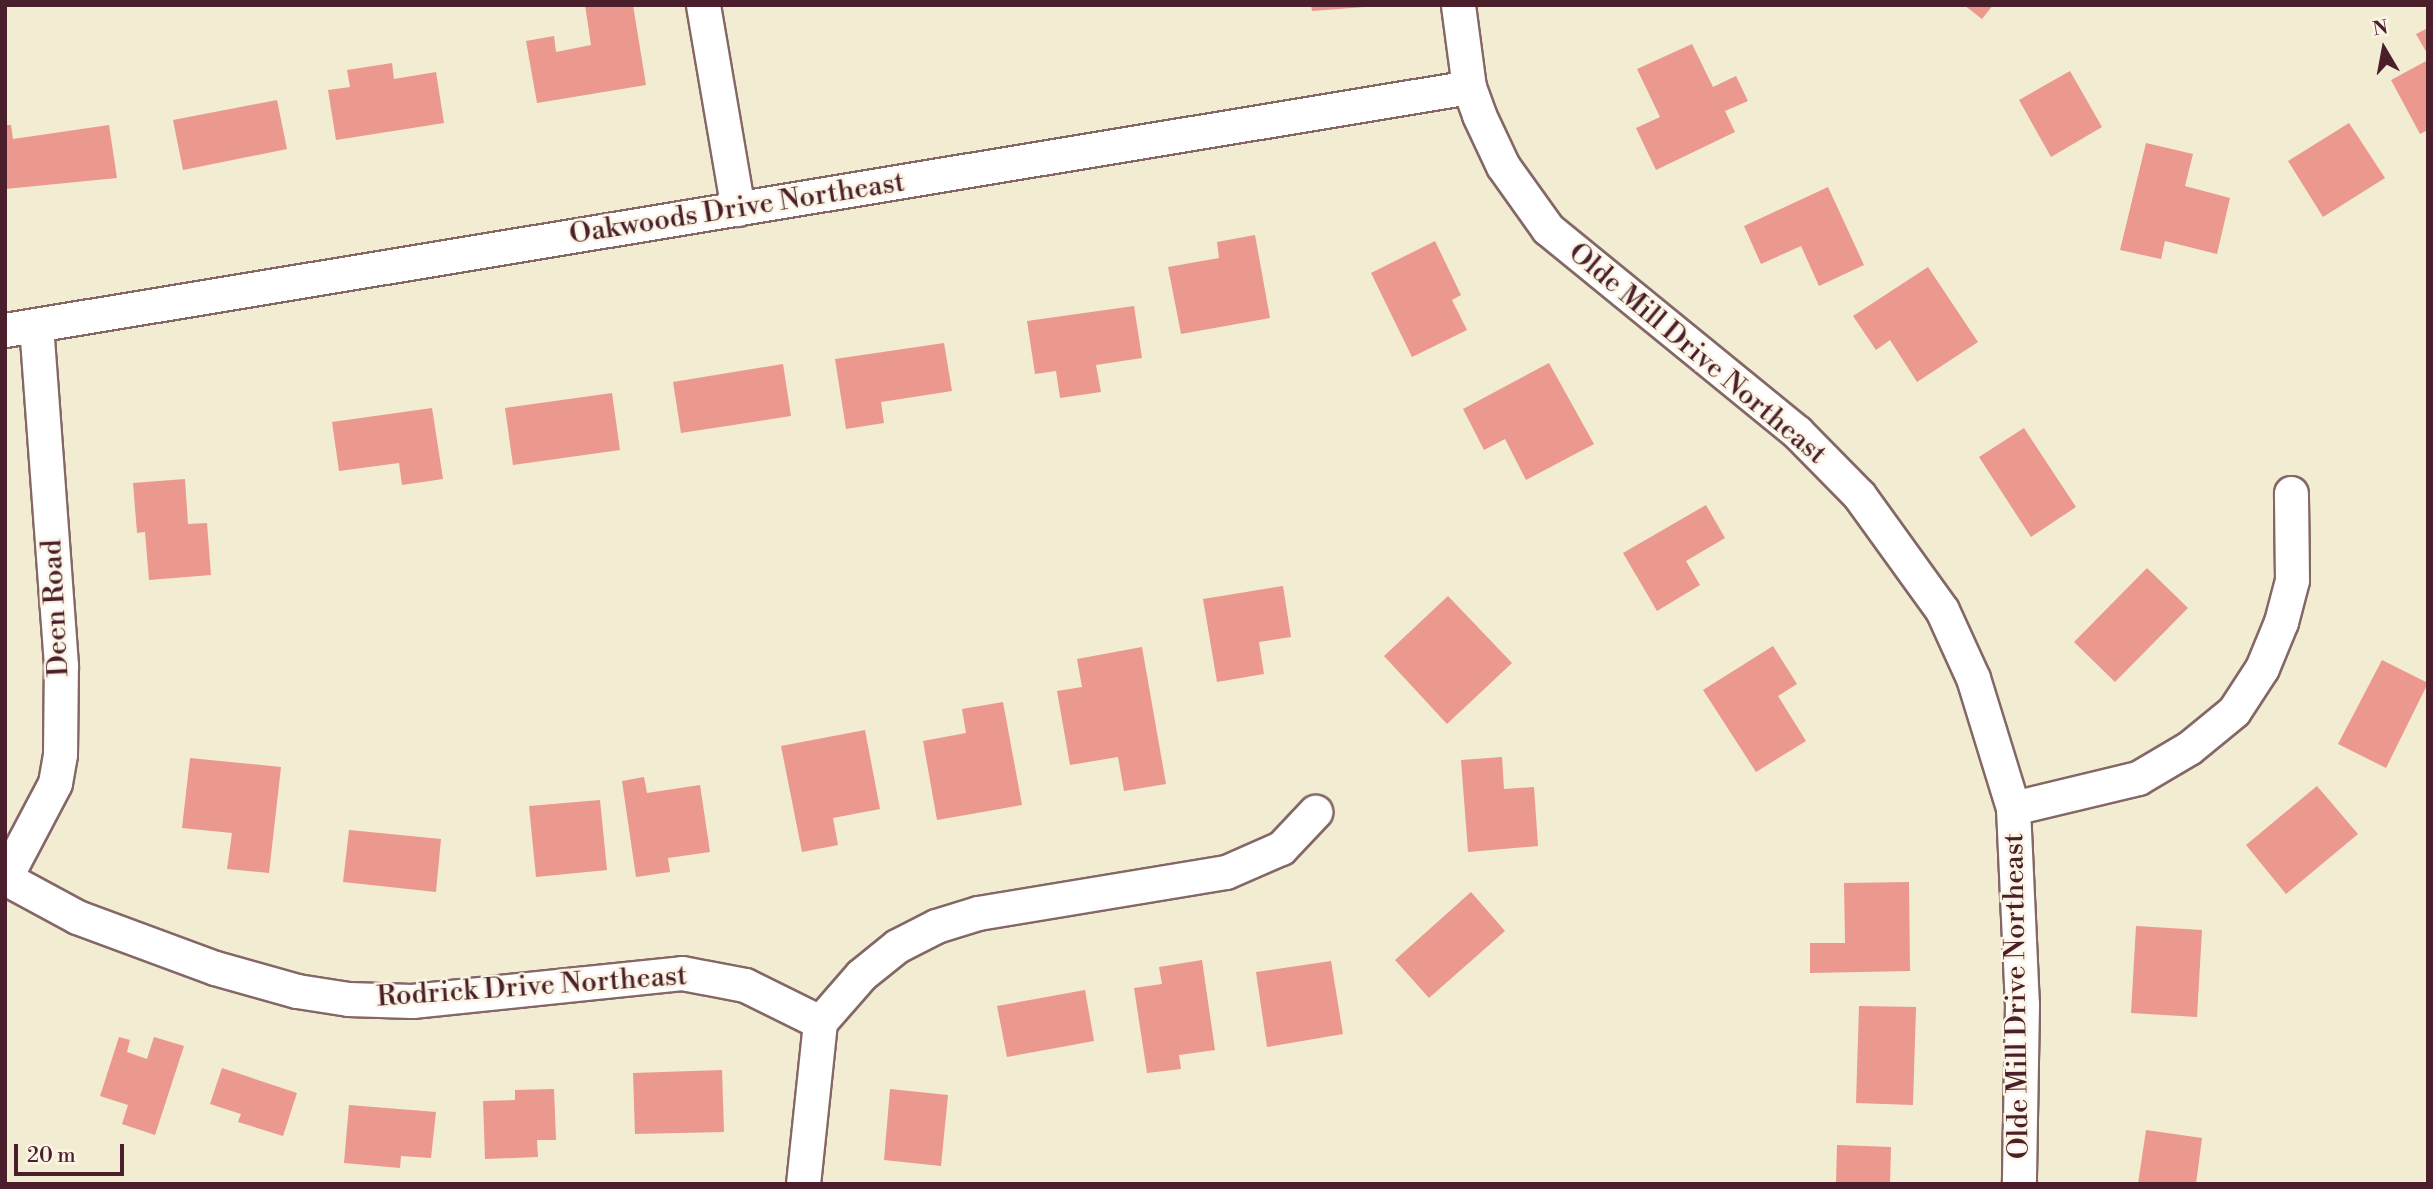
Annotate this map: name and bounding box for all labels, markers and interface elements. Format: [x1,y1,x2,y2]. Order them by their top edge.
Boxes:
north arrow [2349,14,2419,84]
text: N [2371,15,2390,41]
street label: Oakwoods Drive Northeast [567,166,907,252]
street label: Olde Mill Drive Northeast [1561,236,1833,472]
street label: Deen Road [36,539,76,677]
street label: Olde Mill Drive Northeast [1997,833,2037,1159]
street label: Rodrick Drive Northeast [376,959,688,1015]
scale bar [18,1130,128,1174]
text: 20 m [27,1143,76,1169]

